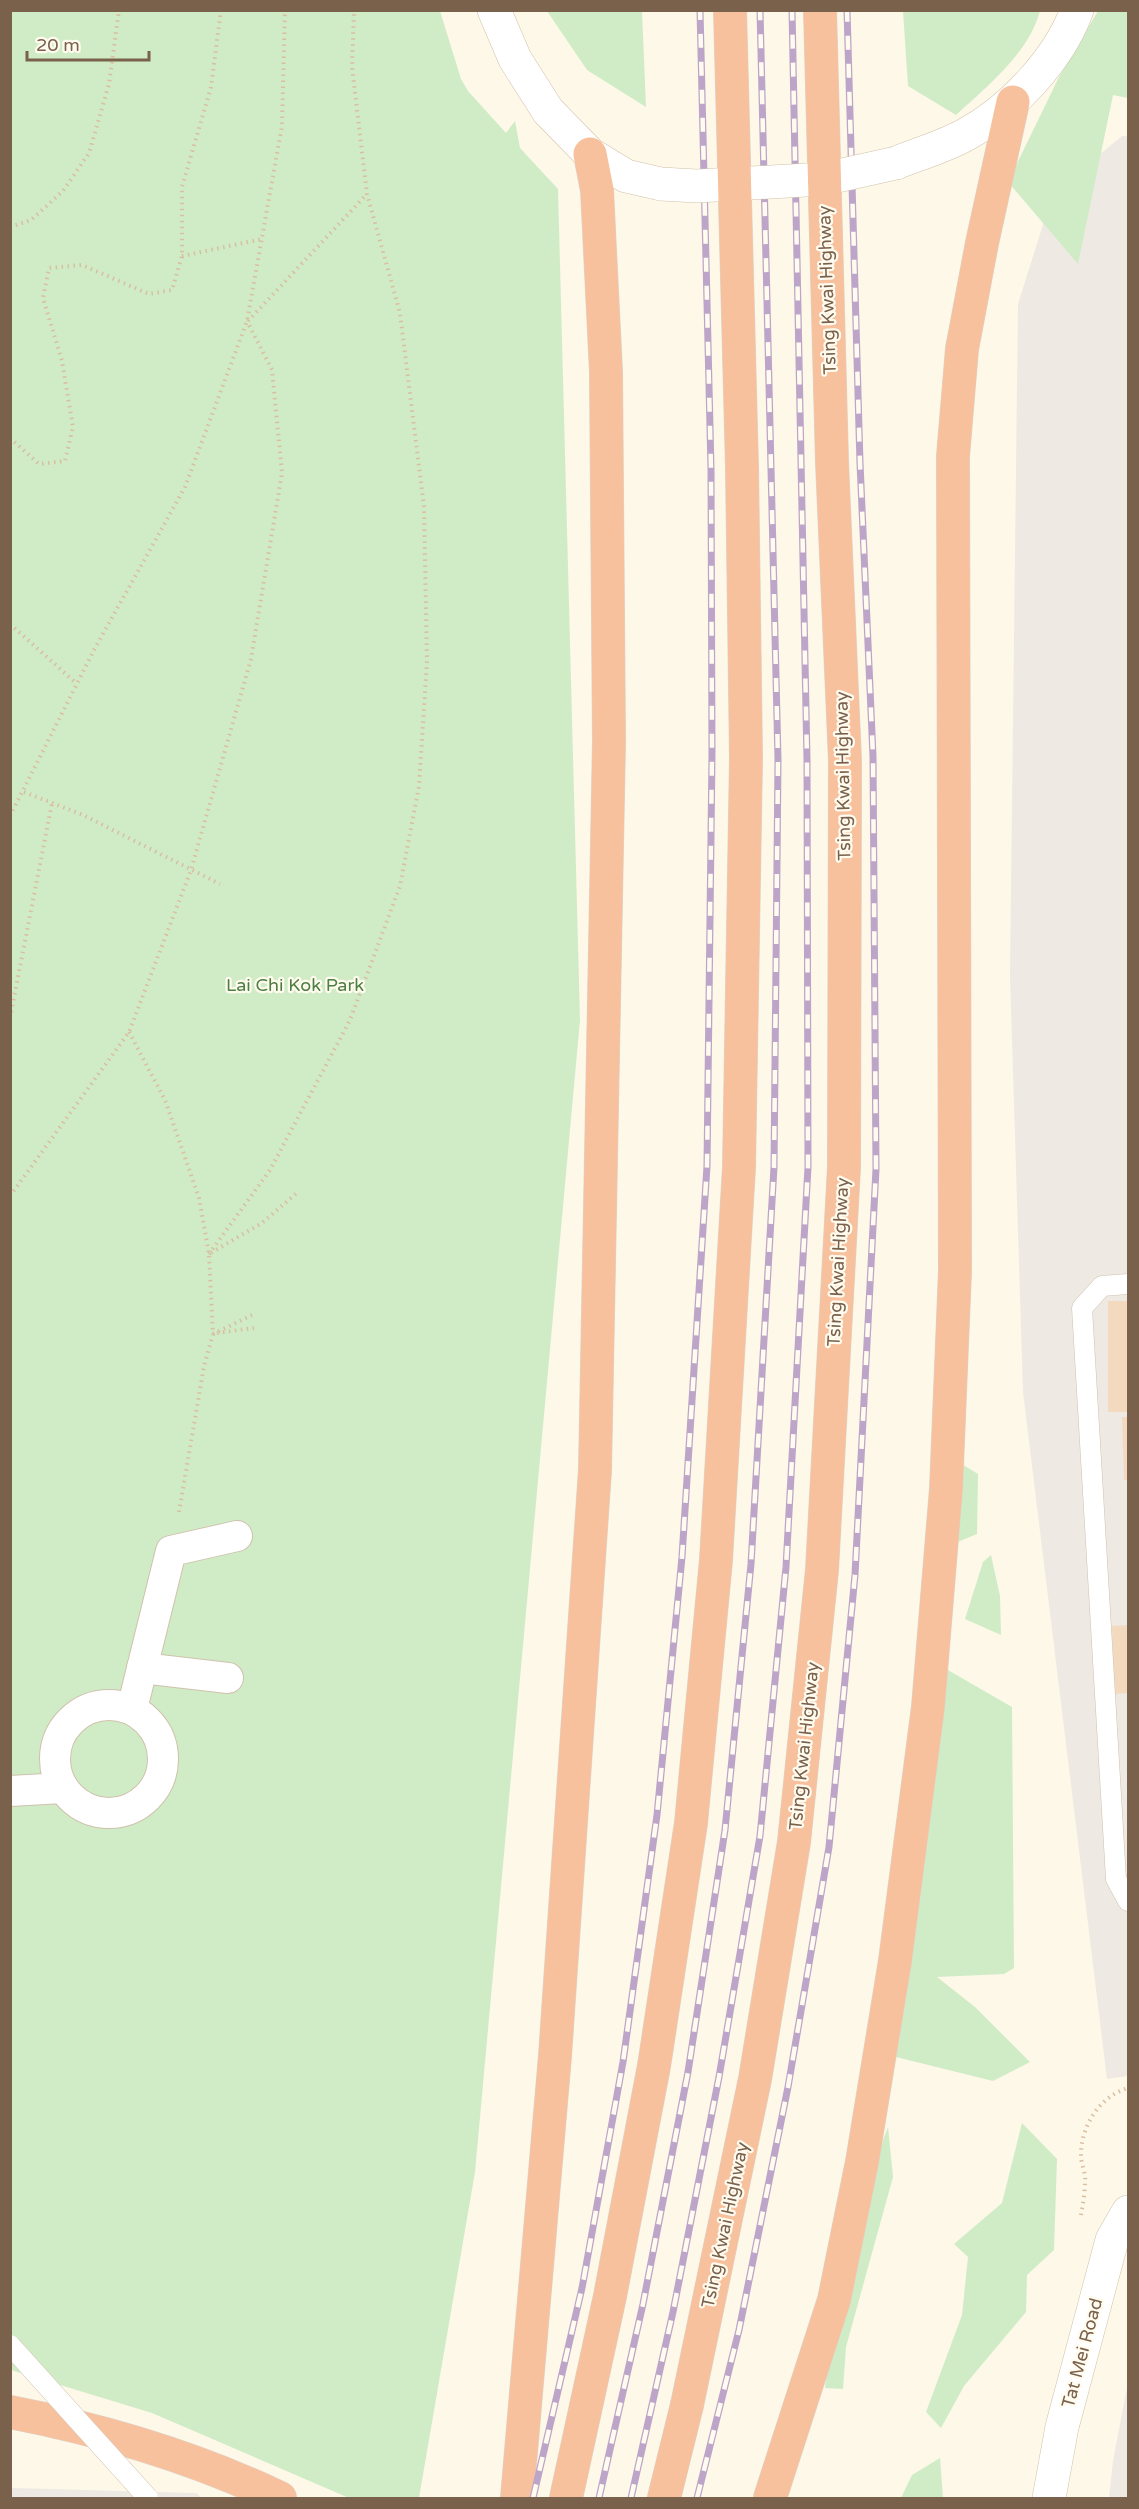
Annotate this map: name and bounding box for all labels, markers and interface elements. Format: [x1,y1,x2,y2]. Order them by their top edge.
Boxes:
scale bar [27,24,148,62]
text: 20 m [36,34,80,56]
street label: Tsing Kwai Highway [813,205,841,375]
street label: Tsing Kwai Highway [831,691,855,861]
park label: Lai Chi Kok Park [226,974,364,996]
street label: Tsing Kwai Highway [823,1177,853,1347]
street label: Tsing Kwai Highway [784,1660,824,1831]
street label: Tsing Kwai Highway [697,2140,753,2310]
street label: Tat Mei Road [1057,2296,1107,2410]

